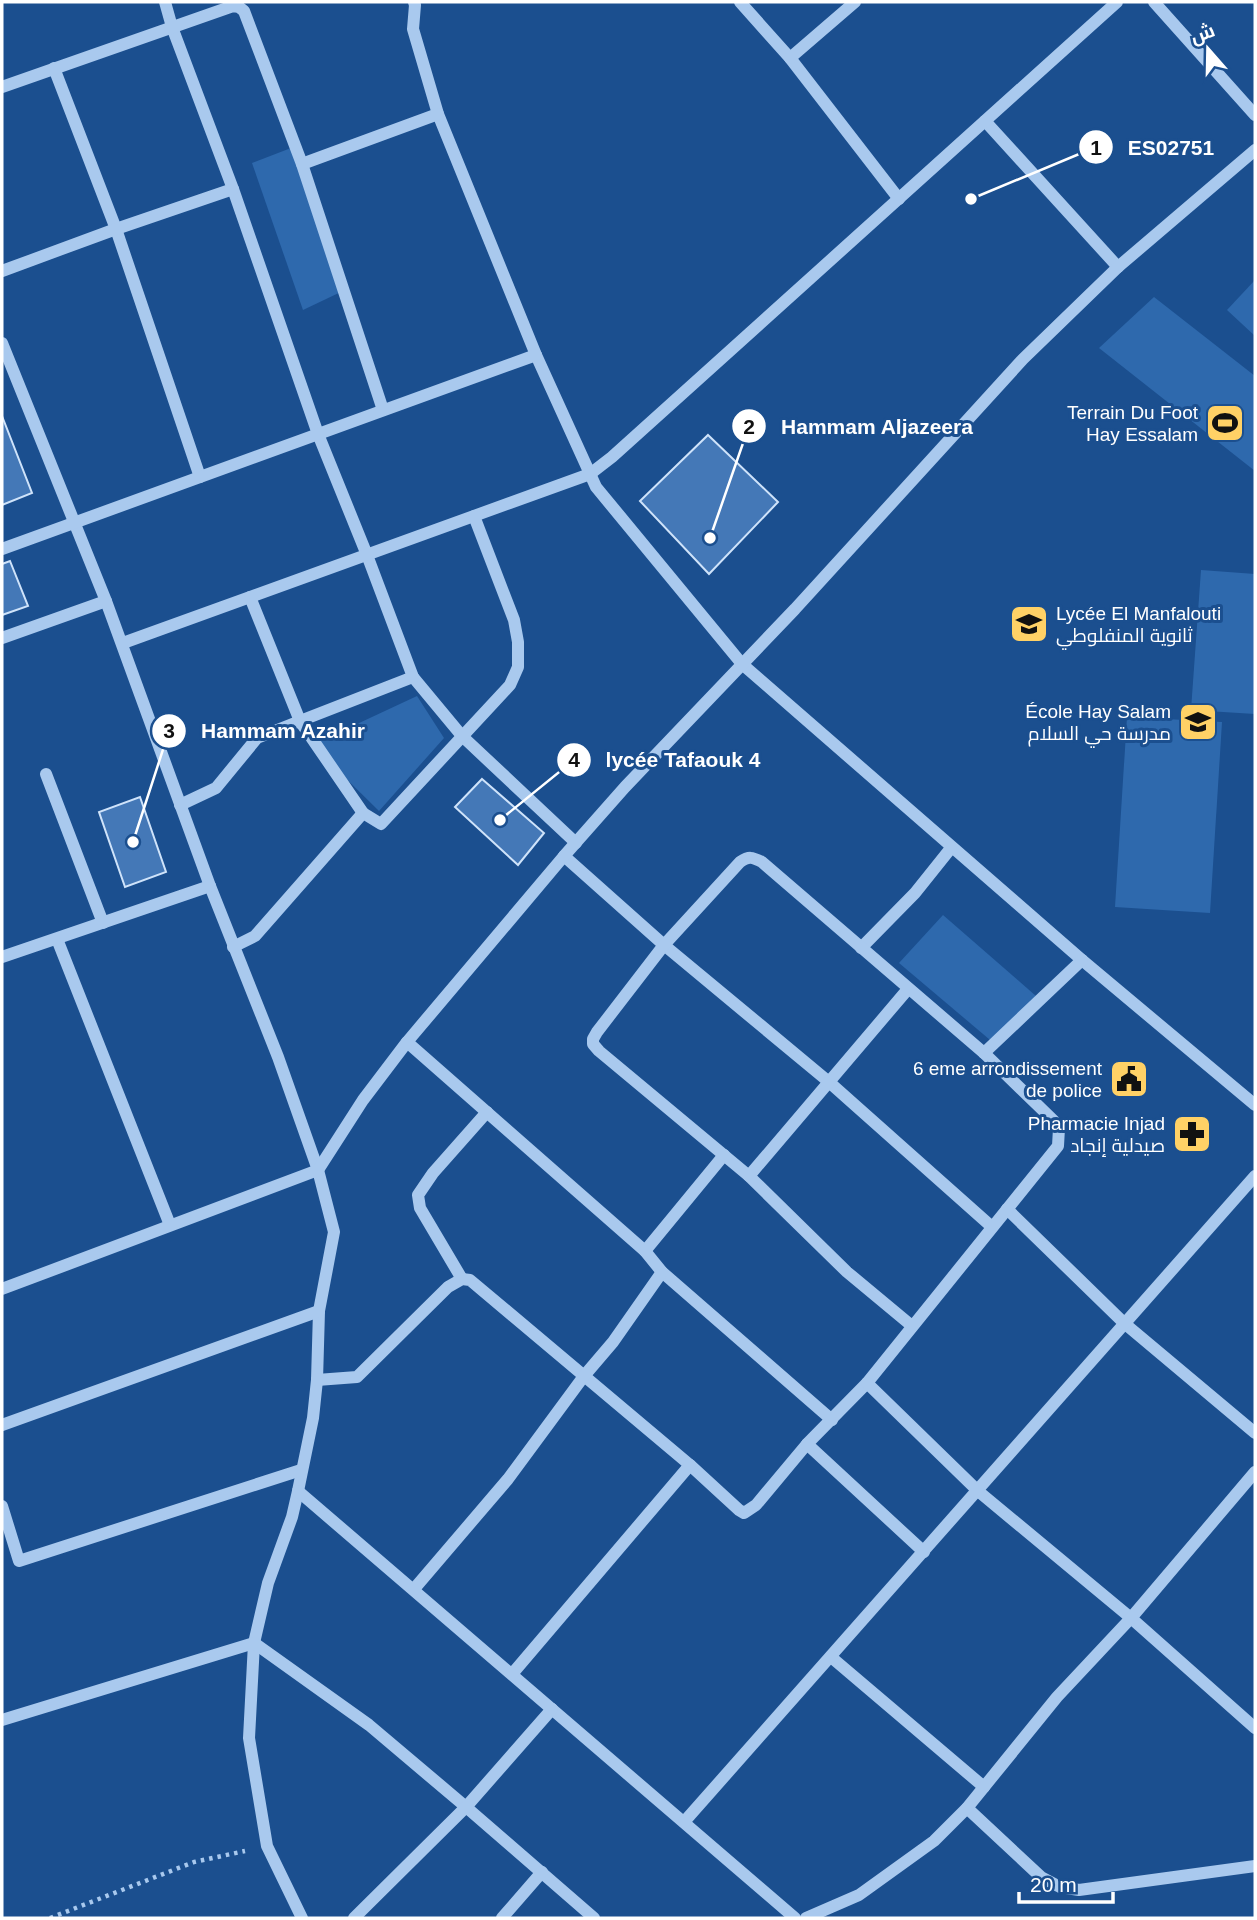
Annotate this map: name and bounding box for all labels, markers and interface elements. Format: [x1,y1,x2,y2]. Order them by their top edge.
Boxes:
north arrow [1173,14,1243,84]
text: ش [1187,19,1218,48]
callout: ES02751 [1079,126,1228,168]
text: 1 [1090,136,1102,159]
text: ES02751 [1128,136,1215,159]
place label: Terrain Du Foot Hay Essalam [1067,402,1199,445]
sports icon: Terrain Du Foot Hay Essalam [1204,402,1246,444]
callout: Hammam Aljazeera [732,405,987,447]
text: 2 [743,415,755,438]
text: Hammam Aljazeera [781,415,973,438]
school or university icon: Lycée El Manfalouti ثانوية المنفلوطي [1008,603,1050,645]
place label: Lycée El Manfalouti ثانوية المنفلوطي [1056,603,1221,650]
place label: École Hay Salam مدرسة حي السلام [1025,701,1171,748]
school or university icon: École Hay Salam مدرسة حي السلام [1177,701,1219,743]
callout: Hammam Azahir [151,710,379,752]
text: 3 [163,719,175,742]
text: Hammam Azahir [201,719,365,742]
callout: lycée Tafaouk 4 [557,739,775,781]
text: 4 [568,748,580,771]
text: lycée Tafaouk 4 [606,748,761,771]
place label: 6 eme arrondissement de police [913,1058,1103,1101]
public building icon: 6 eme arrondissement de police [1108,1058,1150,1100]
place label: Pharmacie Injad صيدلية إنجاد [1028,1113,1165,1157]
pharmacy icon: Pharmacie Injad صيدلية إنجاد [1171,1113,1213,1155]
scale bar [1019,1860,1114,1904]
text: 20 m [1030,1873,1077,1896]

